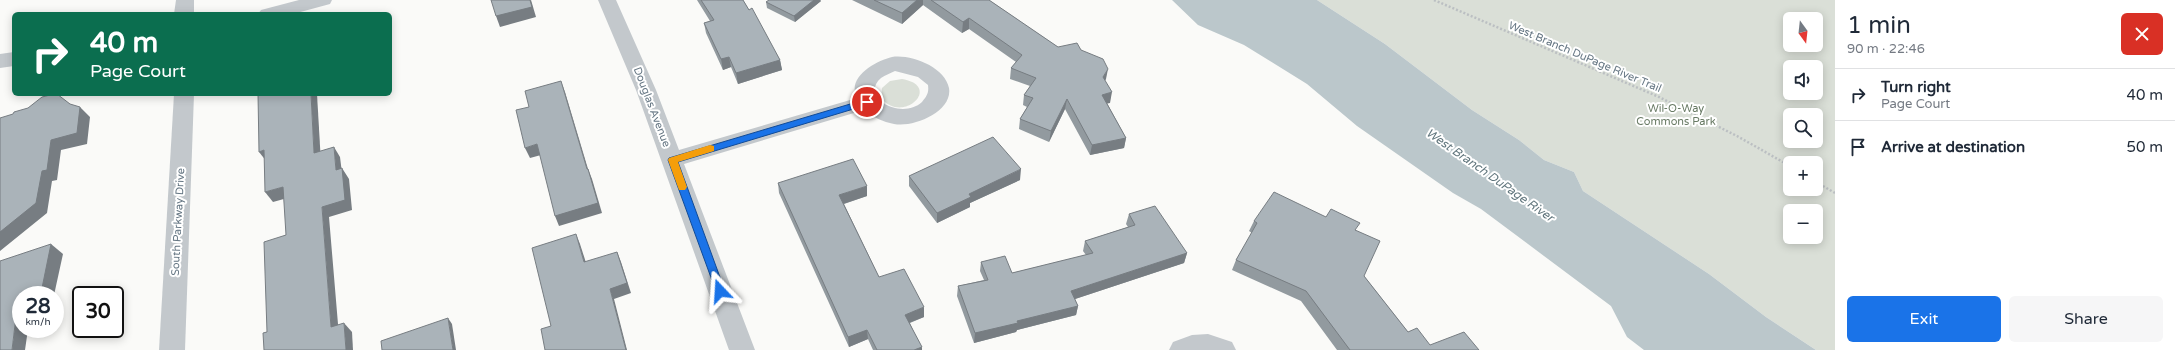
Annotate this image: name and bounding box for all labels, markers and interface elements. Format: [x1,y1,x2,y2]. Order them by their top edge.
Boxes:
text: 1 min [1847,11,1911,40]
north arrow [1783,12,1823,52]
map controls [1783,12,1823,244]
button: close [2121,13,2163,55]
street label: West Branch DuPage River Trail [1507,19,1663,95]
text: 40 m [90,26,158,60]
icon: right [24,28,76,80]
text: 90 m · 22:46 [1847,41,1925,57]
text: Page Court [90,60,186,82]
button: sound [1783,60,1823,100]
street label: Douglas Avenue [631,65,673,149]
text: Turn right [1881,78,1951,96]
icon: right [1847,84,1869,106]
pin [850,85,884,119]
text: 40 m [2126,86,2163,104]
icon: arrive [856,91,878,113]
text: Page Court [1881,96,1950,112]
park label: Wil-O-Way Commons Park [1636,102,1716,128]
button: search [1783,108,1823,148]
water label: West Branch DuPage River [1423,125,1558,225]
icon: arrive [1847,136,1869,158]
text: Arrive at destination [1881,138,2025,156]
text: 50 m [2126,138,2163,156]
button: + [1783,156,1823,196]
street label: South Parkway Drive [169,168,187,276]
button: − [1783,204,1823,244]
position arrow [699,270,741,312]
speed limit sign: 30 [72,286,124,338]
text: 28 [25,295,51,319]
button: Exit [1847,296,2001,342]
button: Share [2009,296,2163,342]
text: km/h [25,316,51,328]

